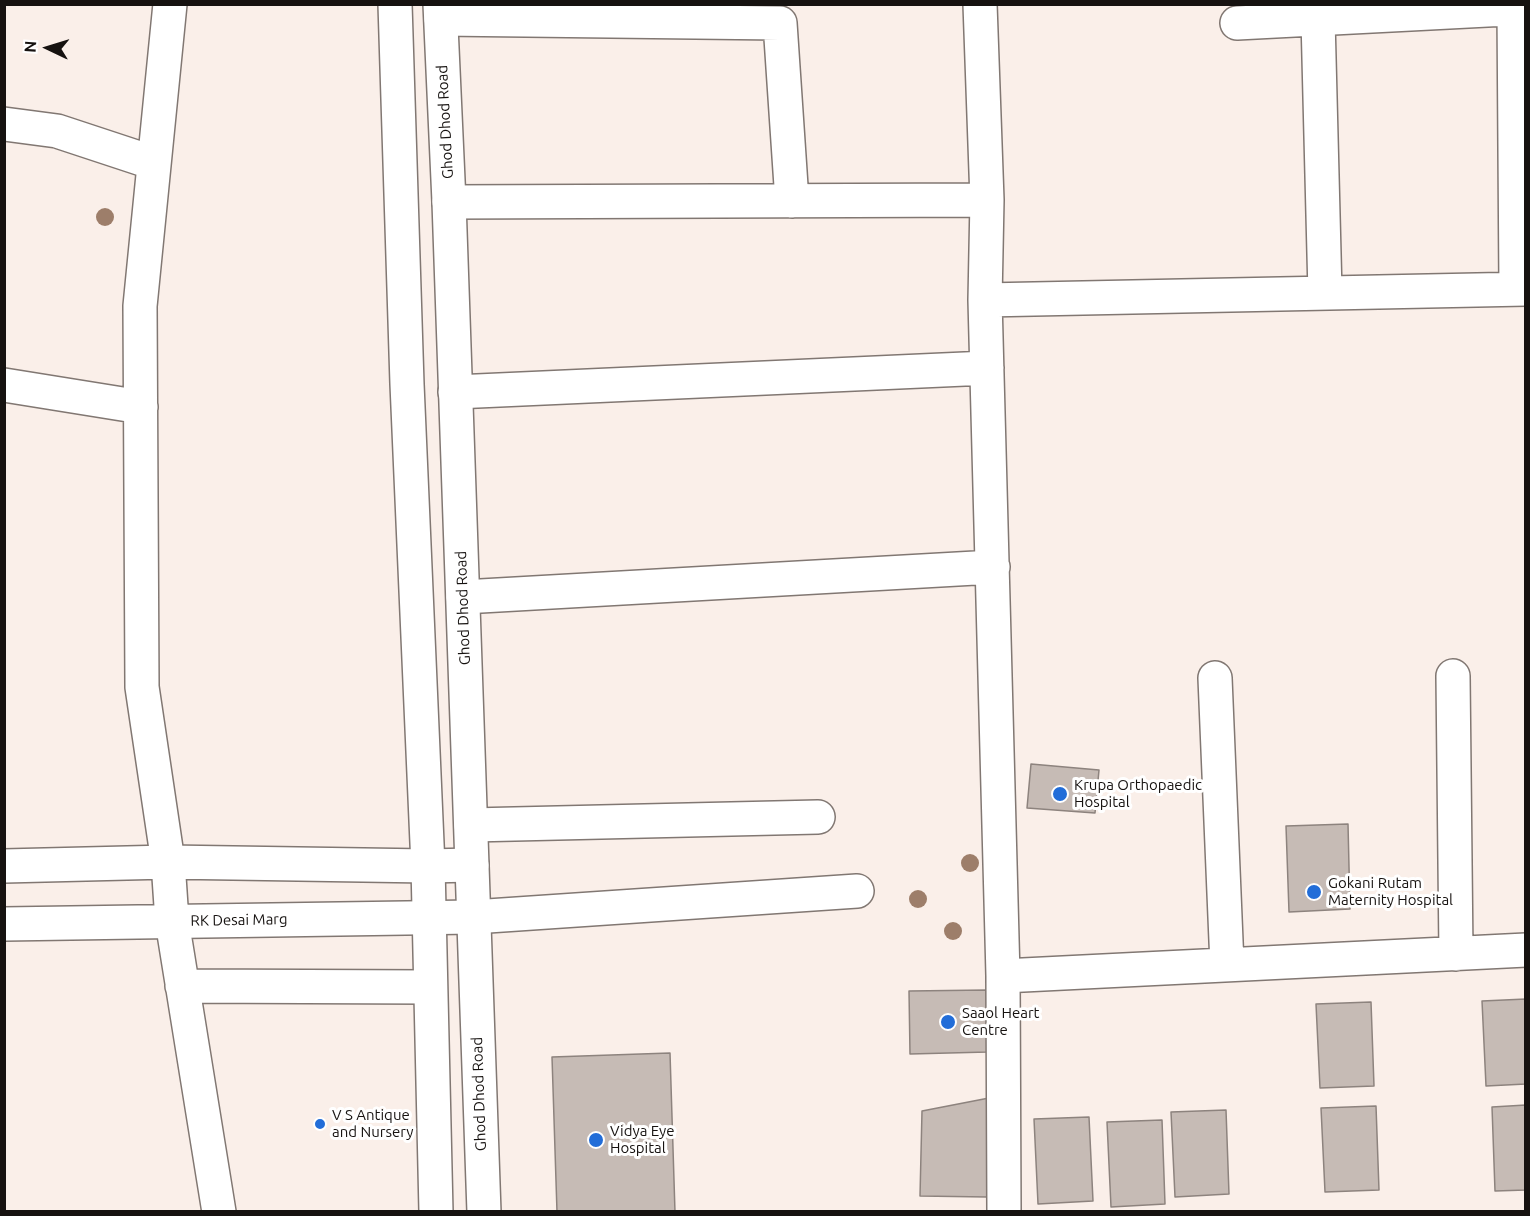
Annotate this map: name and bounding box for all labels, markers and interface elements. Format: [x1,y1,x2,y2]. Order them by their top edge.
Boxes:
north arrow [18,18,78,78]
text: N [21,40,39,53]
street label: Ghod Dhod Road [433,65,457,179]
street label: Ghod Dhod Road [452,551,474,665]
place label: Krupa Orthopaedic Hospital [1074,776,1202,811]
marker: Krupa Orthopaedic Hospital [1051,785,1069,803]
place label: Gokani Rutam Maternity Hospital [1328,874,1453,909]
marker: Gokani Rutam Maternity Hospital [1305,883,1323,901]
street label: RK Desai Marg [190,910,288,930]
place label: Saaol Heart Centre [962,1004,1039,1039]
marker: Saaol Heart Centre [939,1013,957,1031]
street label: Ghod Dhod Road [468,1037,490,1151]
place label: V S Antique and Nursery [332,1106,413,1141]
marker: V S Antique and Nursery [313,1117,327,1131]
place label: Vidya Eye Hospital [610,1122,674,1157]
marker: Vidya Eye Hospital [587,1131,605,1149]

